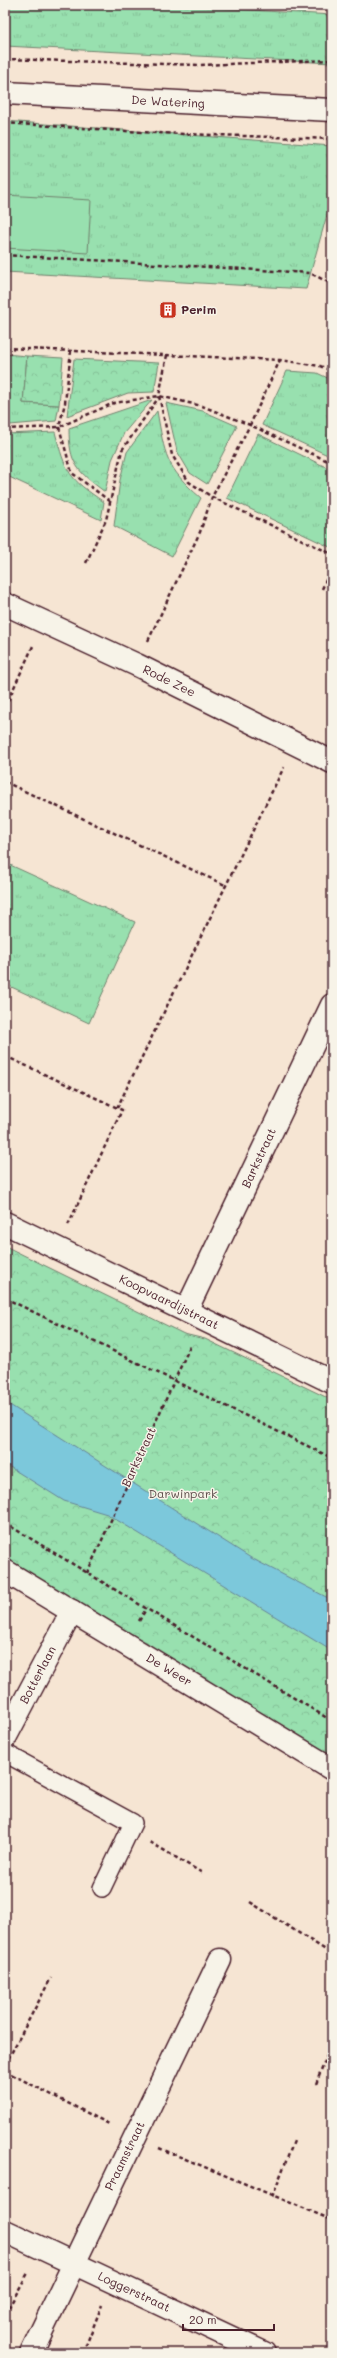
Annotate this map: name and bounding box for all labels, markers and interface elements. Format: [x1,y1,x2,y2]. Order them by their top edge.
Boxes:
street label: De Watering [131,91,205,111]
building icon: Perim [158,300,178,320]
place label: Perim [181,301,216,317]
street label: Rode Zee [140,660,198,700]
street label: Barkstraat [237,1125,279,1190]
street label: Koopvaardijstraat [117,1270,222,1332]
street label: Barkstraat [117,1424,159,1489]
park label: Darwinpark [149,1485,217,1501]
street label: Botterlaan [15,1643,59,1706]
street label: De Weer [144,1649,195,1689]
street label: Praamstraat [100,2118,148,2193]
street label: Loggerstraat [96,2267,173,2315]
scale bar [183,2306,274,2332]
text: 20 m [189,2311,217,2327]

